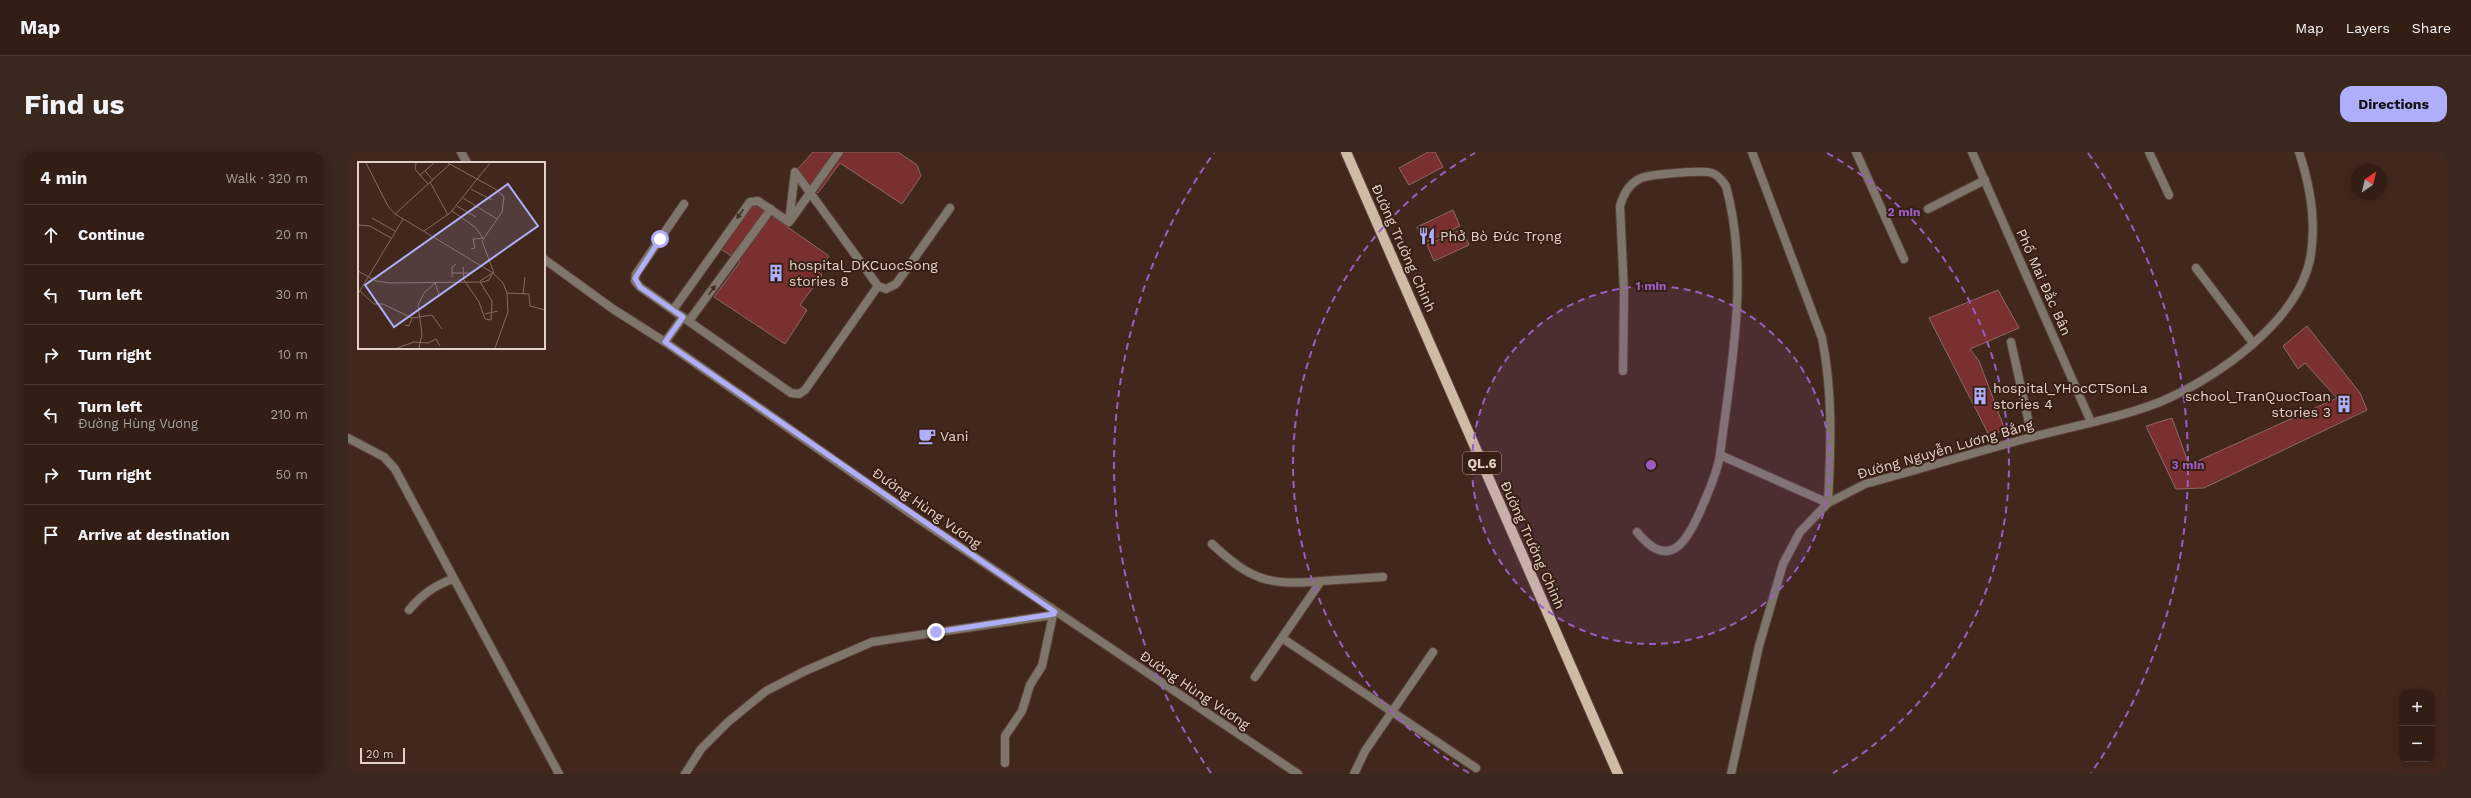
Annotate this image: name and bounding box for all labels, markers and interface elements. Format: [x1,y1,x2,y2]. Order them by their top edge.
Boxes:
text: Map [20,16,60,39]
text: Map [2295,20,2324,36]
text: Layers [2346,20,2390,36]
text: Share [2412,20,2451,36]
button: Directions [2340,86,2447,122]
text: Find us [24,88,124,121]
inset map [358,162,545,349]
north arrow [2351,164,2387,200]
text: 4 min [40,168,87,188]
text: Walk · 320 m [226,171,308,186]
street label: Đường Trường Chinh [1369,182,1439,314]
text: 2 min [1888,205,1920,219]
one-way arrow [736,209,744,220]
icon: ahead [40,224,62,246]
text: Continue [78,226,145,244]
restaurant icon: Phở Bò Đức Trọng [1417,226,1437,246]
street label: Phố Mai Đắc Bân [2013,226,2075,338]
text: 20 m [276,227,308,242]
place label: Phở Bò Đức Trọng [1440,228,1562,244]
route start [651,230,669,248]
place label: hospital_DKCuocSong stories 8 [789,257,938,289]
building icon: hospital_DKCuocSong stories 8 [766,263,786,283]
text: 1 min [1636,279,1666,293]
icon: left [40,284,62,306]
one-way arrow [708,284,716,295]
text: Turn left [78,286,142,304]
text: 30 m [276,287,308,302]
icon: right [40,344,62,366]
text: Turn right [78,346,151,364]
text: 10 m [278,347,308,362]
place label: hospital_YHocCTSonLa stories 4 [1993,380,2148,412]
building icon: hospital_YHocCTSonLa stories 4 [1970,386,1990,406]
place label: school_TranQuocToan stories 3 [2185,388,2331,420]
building icon: school_TranQuocToan stories 3 [2334,394,2354,414]
text: Turn left [78,398,142,416]
icon: left [40,404,62,426]
text: 210 m [270,407,308,422]
text: Đường Hùng Vương [78,416,198,431]
street label: Đường Nguyễn Lương Bằng [1855,416,2035,482]
cafe icon: Vani [917,426,937,446]
place label: Vani [940,428,969,444]
road number: QL.6 [1463,452,1501,474]
centre of rings [1644,458,1658,472]
text: 3 min [2172,458,2204,472]
icon: right [40,464,62,486]
street label: Đường Hùng Vương [869,464,985,552]
text: Turn right [78,466,151,484]
text: 50 m [276,467,308,482]
street label: Đường Trường Chinh [1498,479,1568,611]
icon: arrive [40,524,62,546]
text: Arrive at destination [78,526,230,544]
route end [927,623,945,641]
street label: Đường Hùng Vương [1137,647,1253,733]
map controls [2399,690,2435,762]
button: + [2399,690,2435,726]
button: − [2399,726,2435,762]
scale bar [360,746,405,765]
text: 20 m [366,748,394,761]

